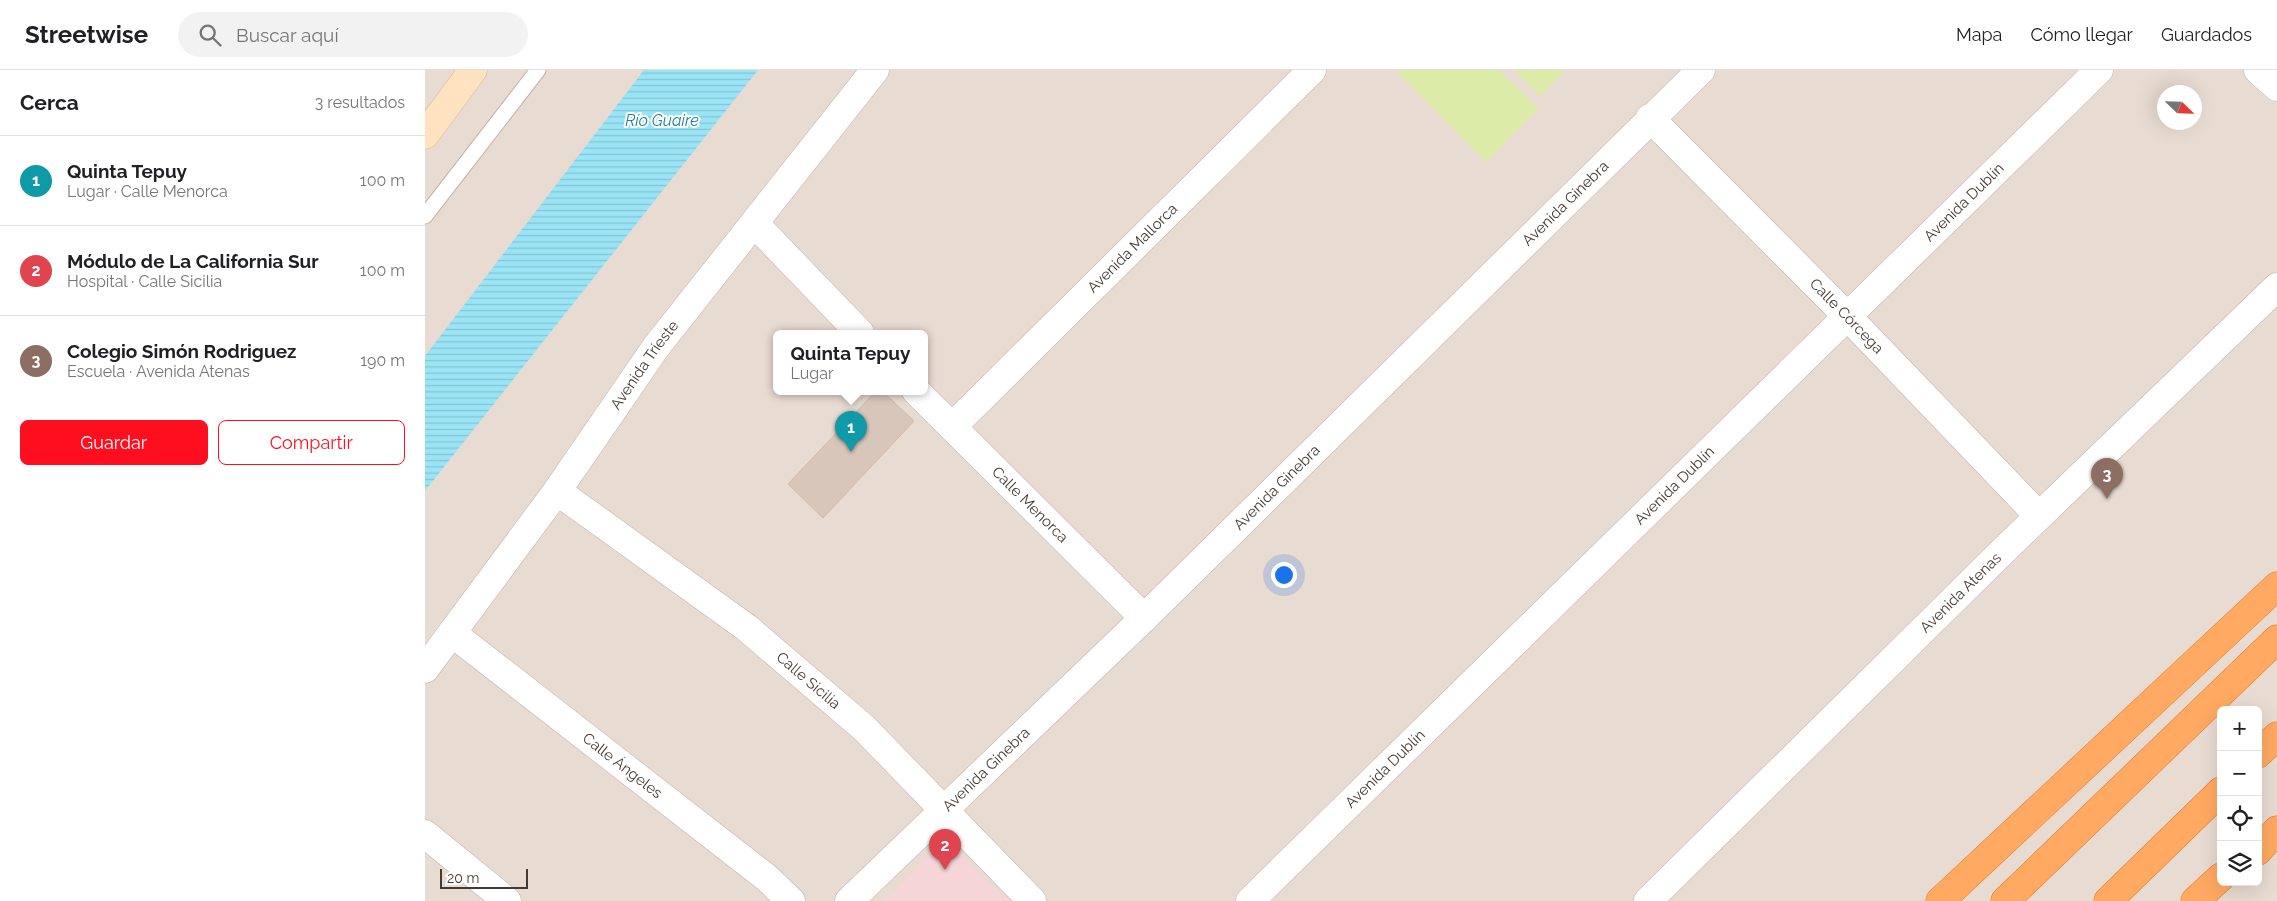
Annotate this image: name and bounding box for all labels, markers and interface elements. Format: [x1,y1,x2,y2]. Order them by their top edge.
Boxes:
search box [178,12,528,57]
text: Streetwise [25,20,148,49]
icon: search [196,21,224,49]
text: Buscar aquí [236,24,339,46]
text: Mapa [1956,24,2002,45]
text: Cómo llegar [2030,24,2133,45]
text: Guardados [2161,24,2252,45]
north arrow [2157,85,2202,130]
text: Cerca [20,90,79,115]
text: 3 resultados [315,93,405,112]
water label: Río Guaire [625,111,699,130]
street label: Avenida Ginebra [1519,157,1612,250]
street label: Avenida Dublín [1920,159,2008,245]
text: Quinta Tepuy [67,160,187,182]
text: 1 [32,171,40,190]
text: 100 m [360,171,405,190]
text: Lugar · Calle Menorca [67,182,228,201]
street label: Avenida Mallorca [1084,200,1181,297]
text: Módulo de La California Sur [67,250,319,272]
text: 2 [31,261,41,280]
text: 100 m [360,261,405,280]
text: Hospital · Calle Sicilia [67,272,222,291]
street label: Calle Córcega [1806,275,1887,357]
street label: Avenida Trieste [607,317,683,413]
popup [773,330,928,395]
text: Colegio Simón Rodriguez [67,340,296,362]
text: Quinta Tepuy [790,342,911,364]
text: 3 [32,351,40,370]
text: 190 m [360,351,405,370]
text: Escuela · Avenida Atenas [67,362,250,381]
text: Lugar [790,364,834,383]
pin: 1 [835,411,867,452]
button: Guardar [20,420,208,465]
button: Compartir [218,420,405,465]
street label: Avenida Ginebra [1230,441,1324,534]
street label: Avenida Dublín [1631,442,1718,529]
pin: 3 [2091,458,2123,499]
street label: Calle Menorca [988,463,1072,546]
street label: Avenida Atenas [1916,549,2005,637]
your location [1271,562,1297,588]
street label: Calle Sicilia [773,648,844,713]
map controls [2217,706,2262,886]
button: + [2217,706,2262,751]
street label: Avenida Ginebra [939,724,1033,815]
street label: Avenida Dublín [1341,726,1429,812]
street label: Calle Ángeles [579,729,666,802]
button: − [2217,751,2262,796]
button: locate [2217,796,2262,841]
pin: 2 [929,829,961,870]
button: layers [2217,841,2262,886]
scale bar [440,866,527,889]
text: 20 m [447,870,479,886]

